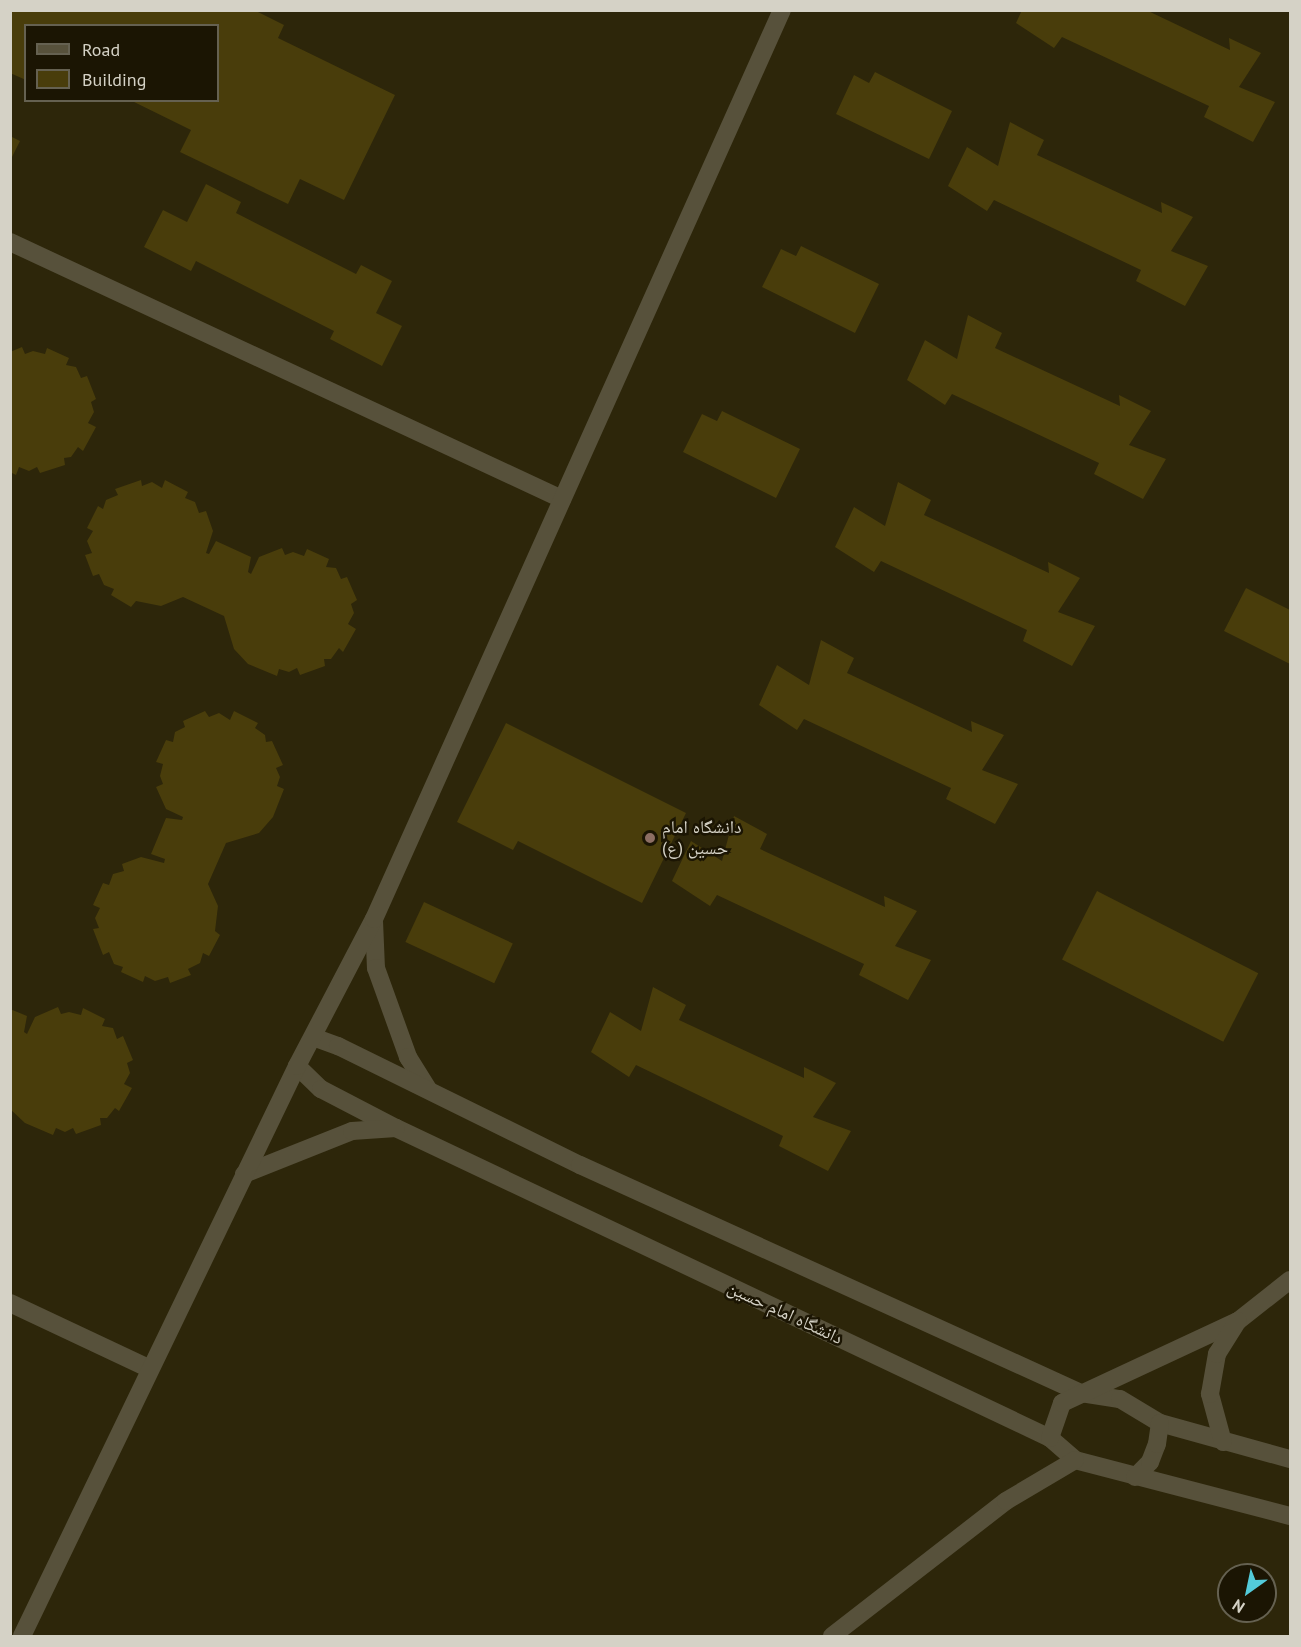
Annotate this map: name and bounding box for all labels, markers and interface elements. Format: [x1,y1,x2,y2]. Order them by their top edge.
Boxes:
legend [24,24,219,102]
text: Road [82,38,120,61]
text: Building [82,68,146,91]
place label: دانشگاه امام حسین (ع) [662,817,741,860]
marker: دانشگاه امام حسین (ع) [643,831,657,845]
street label: دانشگاه امام حسین [724,1277,846,1349]
north arrow [1217,1563,1277,1623]
text: N [1228,1595,1248,1618]

